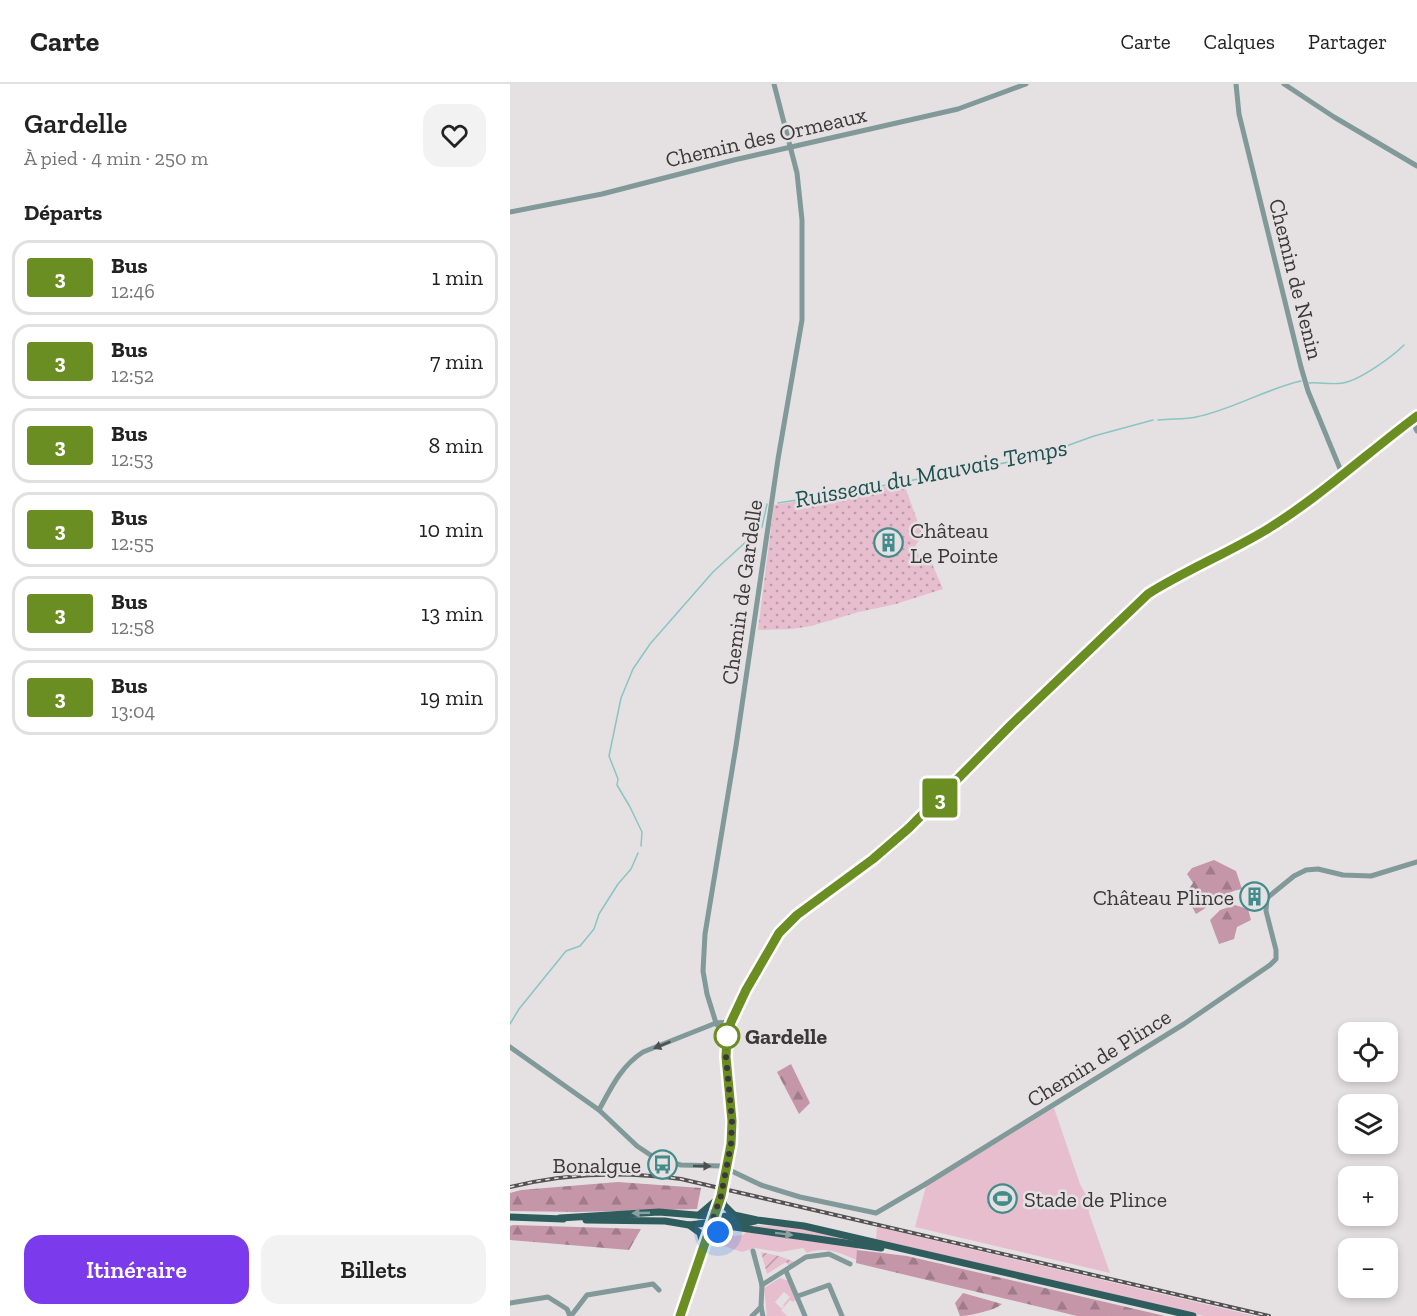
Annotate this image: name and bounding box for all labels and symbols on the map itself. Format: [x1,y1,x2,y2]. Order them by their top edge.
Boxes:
street label: Chemin des Ormeaux [663,101,869,173]
street label: Chemin de Nenin [1263,196,1329,362]
water label: Ruisseau du Mauvais Temps [792,432,1070,514]
street label: Chemin de Gardelle [716,498,768,686]
place label: Château Le Pointe [910,517,998,569]
building icon: Château Le Pointe [873,527,905,559]
line badge: 3 [920,778,960,818]
building icon: Château Plince [1239,881,1271,913]
place label: Château Plince [1093,884,1234,911]
street label: Chemin de Plince [1022,1003,1176,1113]
marker: Gardelle [714,1023,740,1049]
place label: Gardelle [745,1023,828,1050]
one-way arrow [653,1041,671,1050]
bus stop icon: Bonalgue [646,1149,678,1181]
place label: Bonalgue [553,1152,641,1179]
one-way arrow [692,1161,711,1170]
sports icon: Stade de Plince [987,1183,1019,1215]
place label: Stade de Plince [1024,1186,1167,1213]
one-way arrow [632,1208,651,1217]
your location [703,1217,733,1247]
one-way arrow [774,1229,793,1239]

